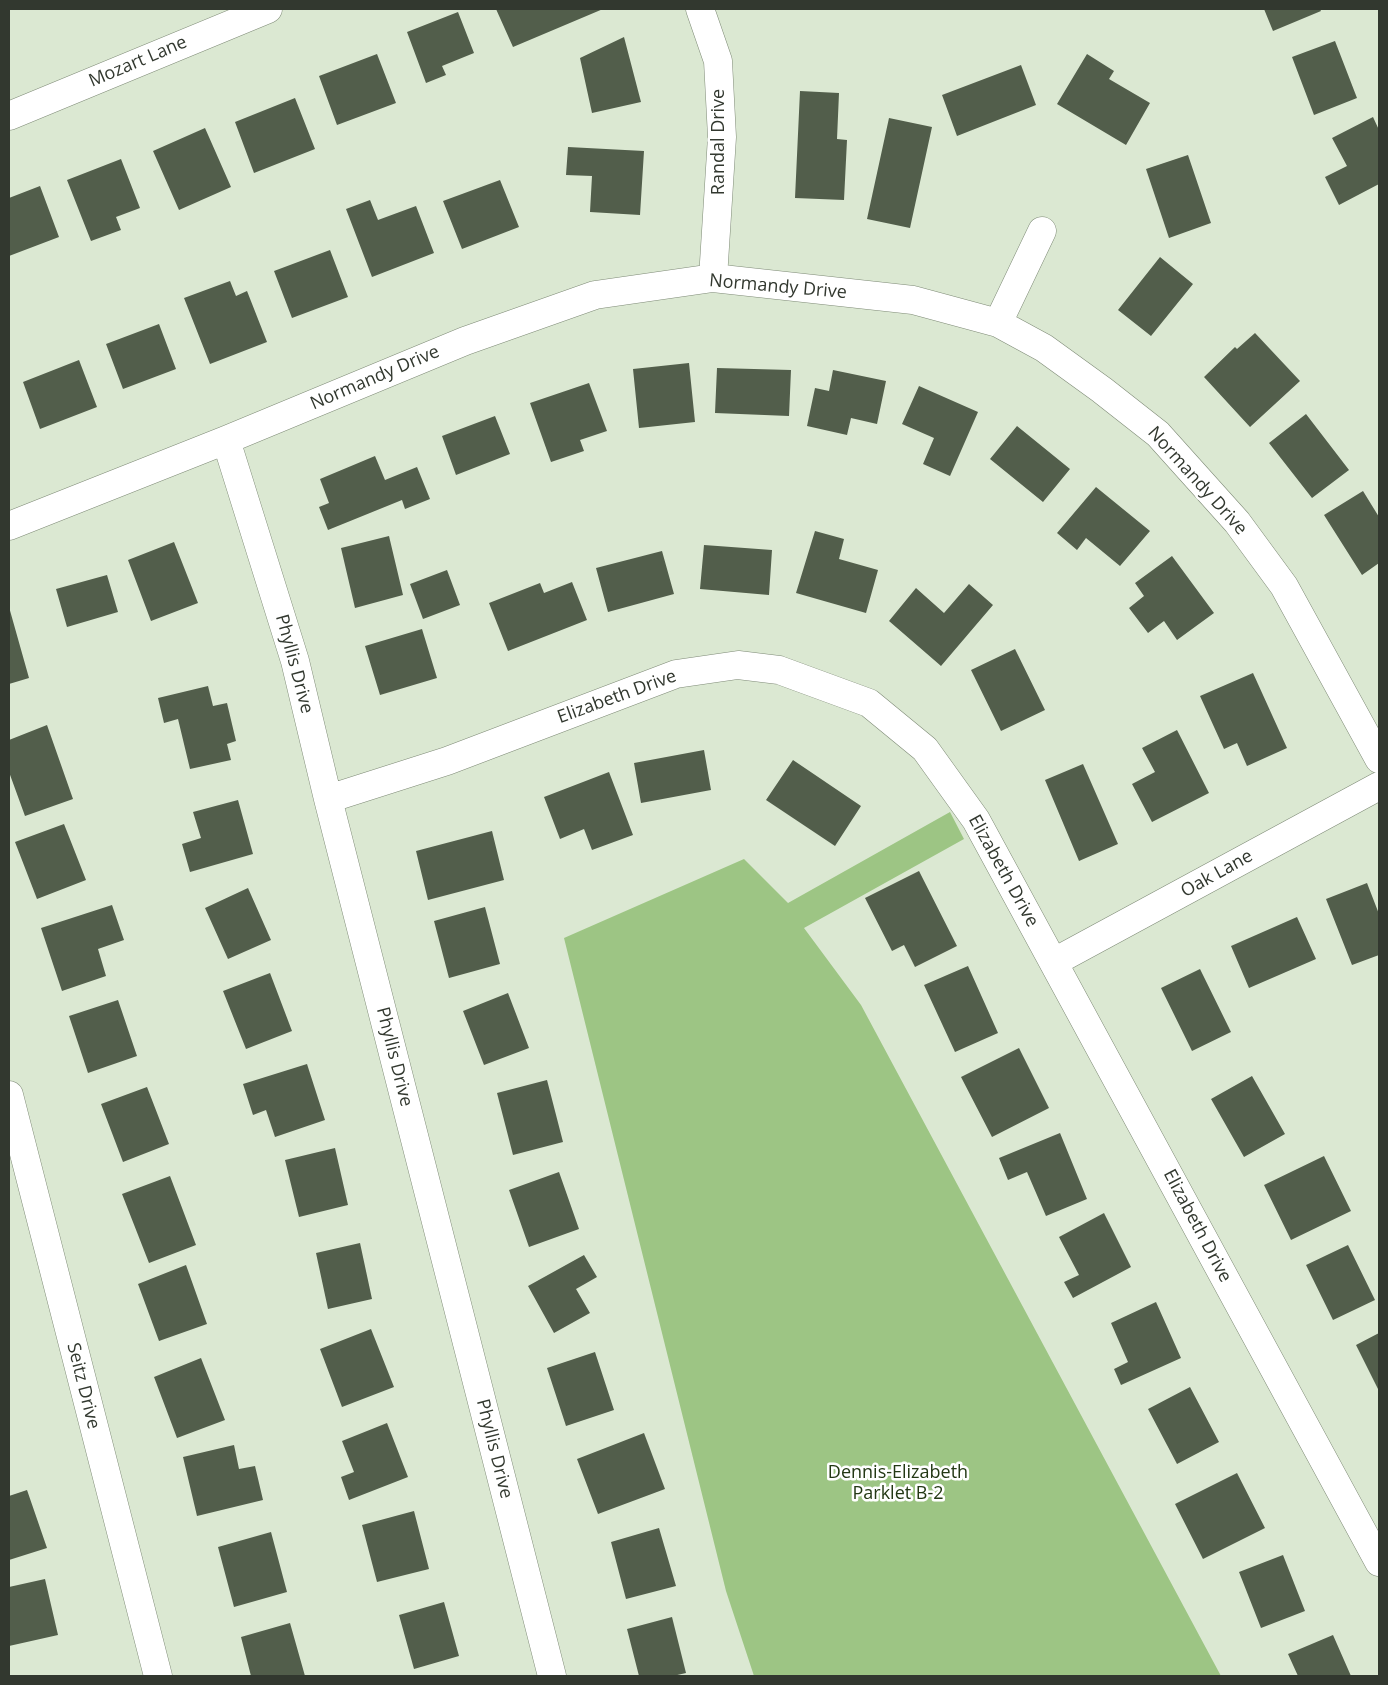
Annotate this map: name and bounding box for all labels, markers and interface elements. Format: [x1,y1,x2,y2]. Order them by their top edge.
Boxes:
street label: Mozart Lane [86,32,190,92]
street label: Randal Drive [708,89,730,195]
street label: Normandy Drive [708,270,848,304]
street label: Normandy Drive [307,341,443,415]
street label: Normandy Drive [1143,422,1251,540]
street label: Phyllis Drive [270,612,318,716]
street label: Elizabeth Drive [555,666,679,728]
street label: Elizabeth Drive [963,811,1043,931]
street label: Oak Lane [1177,845,1257,903]
street label: Phyllis Drive [371,1005,417,1109]
street label: Elizabeth Drive [1158,1166,1236,1286]
street label: Seitz Drive [62,1341,104,1431]
street label: Phyllis Drive [471,1397,517,1501]
park label: Dennis-Elizabeth Parklet B-2 [828,1462,968,1505]

